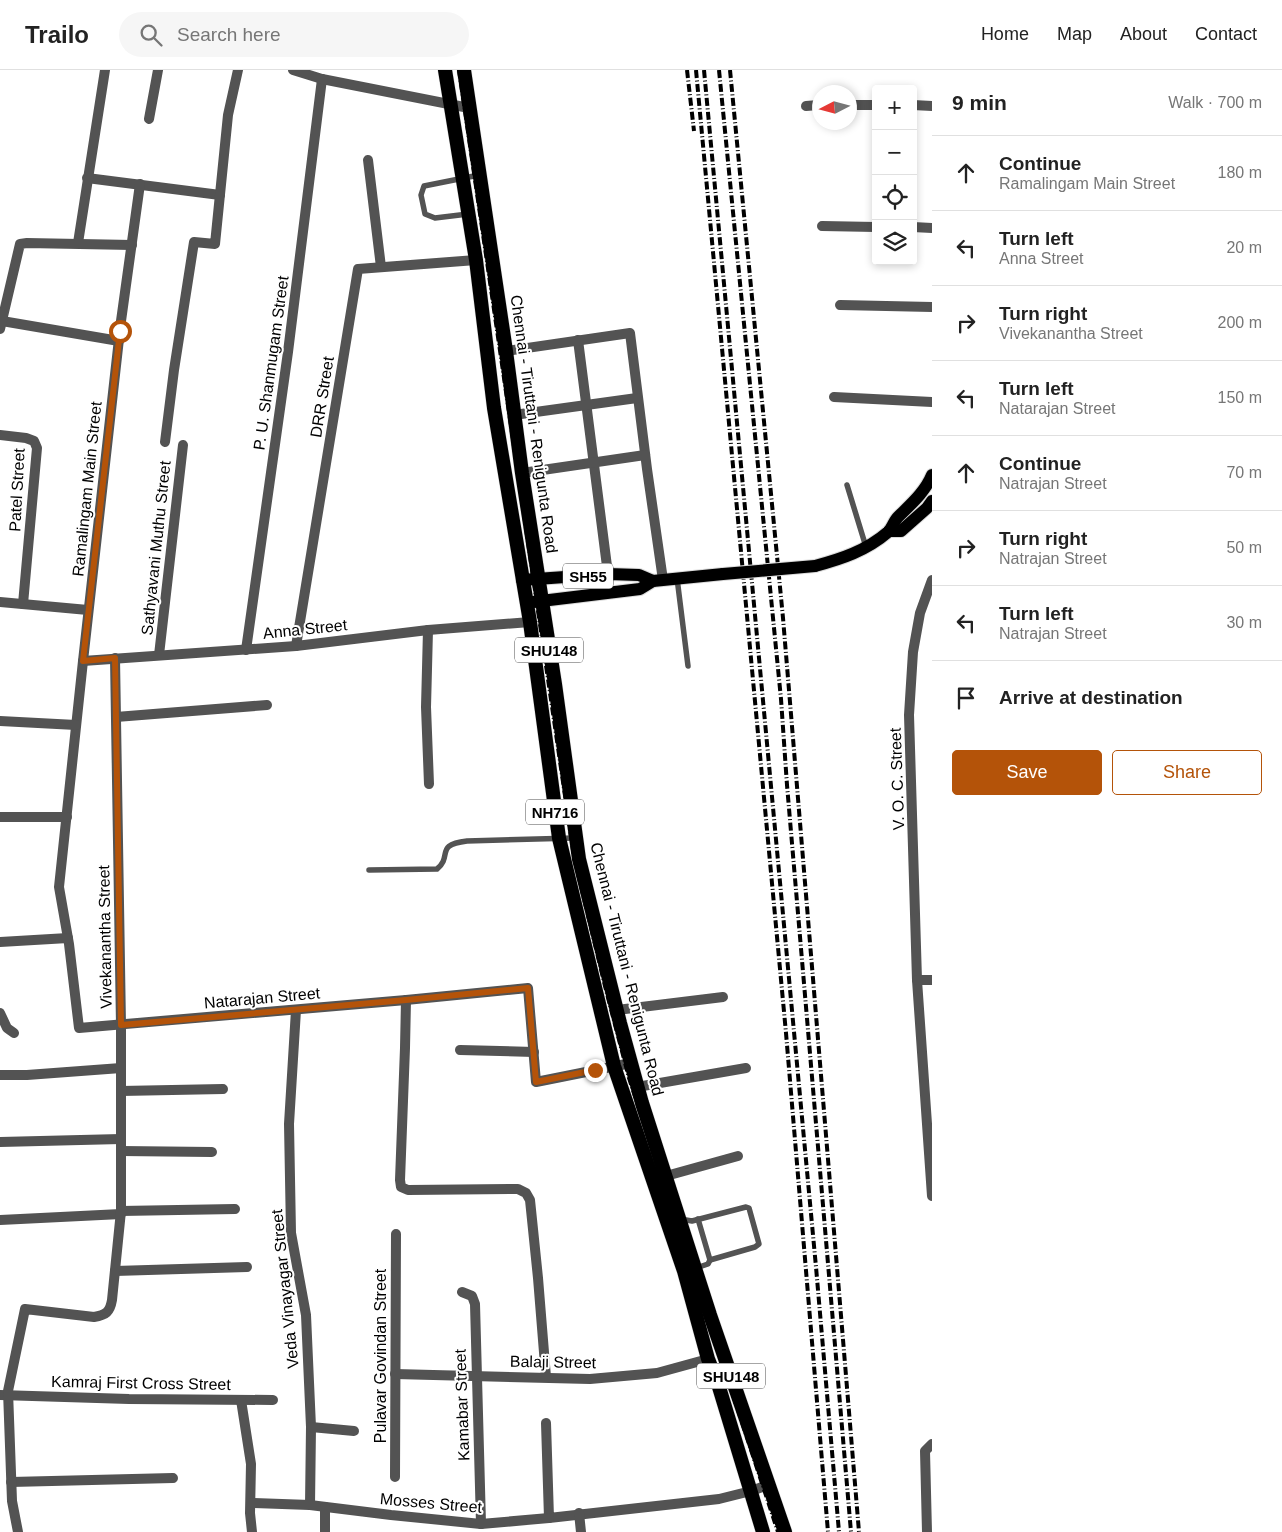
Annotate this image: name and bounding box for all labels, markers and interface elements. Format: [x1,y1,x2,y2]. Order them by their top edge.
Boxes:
search box [119,12,469,57]
text: Trailo [25,21,89,48]
icon: search [137,21,165,49]
text: Search here [177,24,281,45]
text: Home [981,24,1029,44]
text: Map [1057,24,1092,44]
text: About [1120,24,1167,44]
text: Contact [1195,24,1257,44]
north arrow [812,85,857,130]
map controls [872,85,917,265]
button: + [872,85,917,130]
text: 9 min [952,91,1007,114]
text: Walk · 700 m [1168,94,1262,111]
button: − [872,130,917,175]
text: Continue [999,153,1081,174]
icon: ahead [952,159,980,187]
text: 180 m [1218,164,1262,181]
button: locate [872,175,917,220]
text: Ramalingam Main Street [999,175,1175,192]
button: layers [872,220,917,265]
text: Turn left [999,228,1074,249]
icon: left [952,234,980,262]
text: 20 m [1226,239,1262,256]
text: Anna Street [999,250,1084,267]
street label: P. U. Shanmugam Street [250,274,292,451]
street label: Chennai - Tiruttani - Renigunta Road [507,294,561,554]
text: Turn right [999,303,1087,324]
icon: right [952,309,980,337]
text: 200 m [1218,314,1262,331]
route start [109,320,132,343]
text: Vivekanantha Street [999,325,1143,342]
street label: DRR Street [307,355,337,439]
text: Turn left [999,378,1074,399]
icon: left [952,384,980,412]
text: 150 m [1218,389,1262,406]
street label: Ramalingam Main Street [69,400,105,577]
text: Natarajan Street [999,400,1116,417]
street label: Patel Street [6,447,28,532]
text: Continue [999,453,1081,474]
street label: Sathyavani Muthu Street [138,459,174,636]
icon: ahead [952,459,980,487]
text: 70 m [1226,464,1262,481]
text: Natrajan Street [999,475,1107,492]
text: Turn right [999,528,1087,549]
icon: right [952,534,980,562]
text: 50 m [1226,539,1262,556]
text: Natrajan Street [999,550,1107,567]
road number: SH55 [563,564,613,588]
text: Turn left [999,603,1074,624]
icon: left [952,609,980,637]
text: 30 m [1226,614,1262,631]
street label: Anna Street [262,616,348,642]
text: Natrajan Street [999,625,1107,642]
road number: SHU148 [515,638,583,662]
icon: arrive [952,684,980,712]
text: Arrive at destination [999,687,1183,708]
street label: V. O. C. Street [887,727,907,831]
button: Save [952,750,1102,795]
button: Share [1112,750,1262,795]
road number: NH716 [526,800,584,824]
street label: Chennai - Tiruttani - Renigunta Road [587,841,667,1097]
street label: Vivekanantha Street [95,864,115,1009]
street label: Natarajan Street [203,984,321,1012]
route end [584,1059,607,1082]
street label: Veda Vinayagar Street [268,1208,302,1369]
street label: Pulavar Govindan Street [372,1268,389,1443]
street label: Kamabar Street [452,1348,472,1461]
street label: Balaji Street [510,1353,597,1371]
road number: SHU148 [697,1364,765,1388]
street label: Kamraj First Cross Street [51,1373,231,1393]
street label: Mosses Street [379,1490,483,1516]

